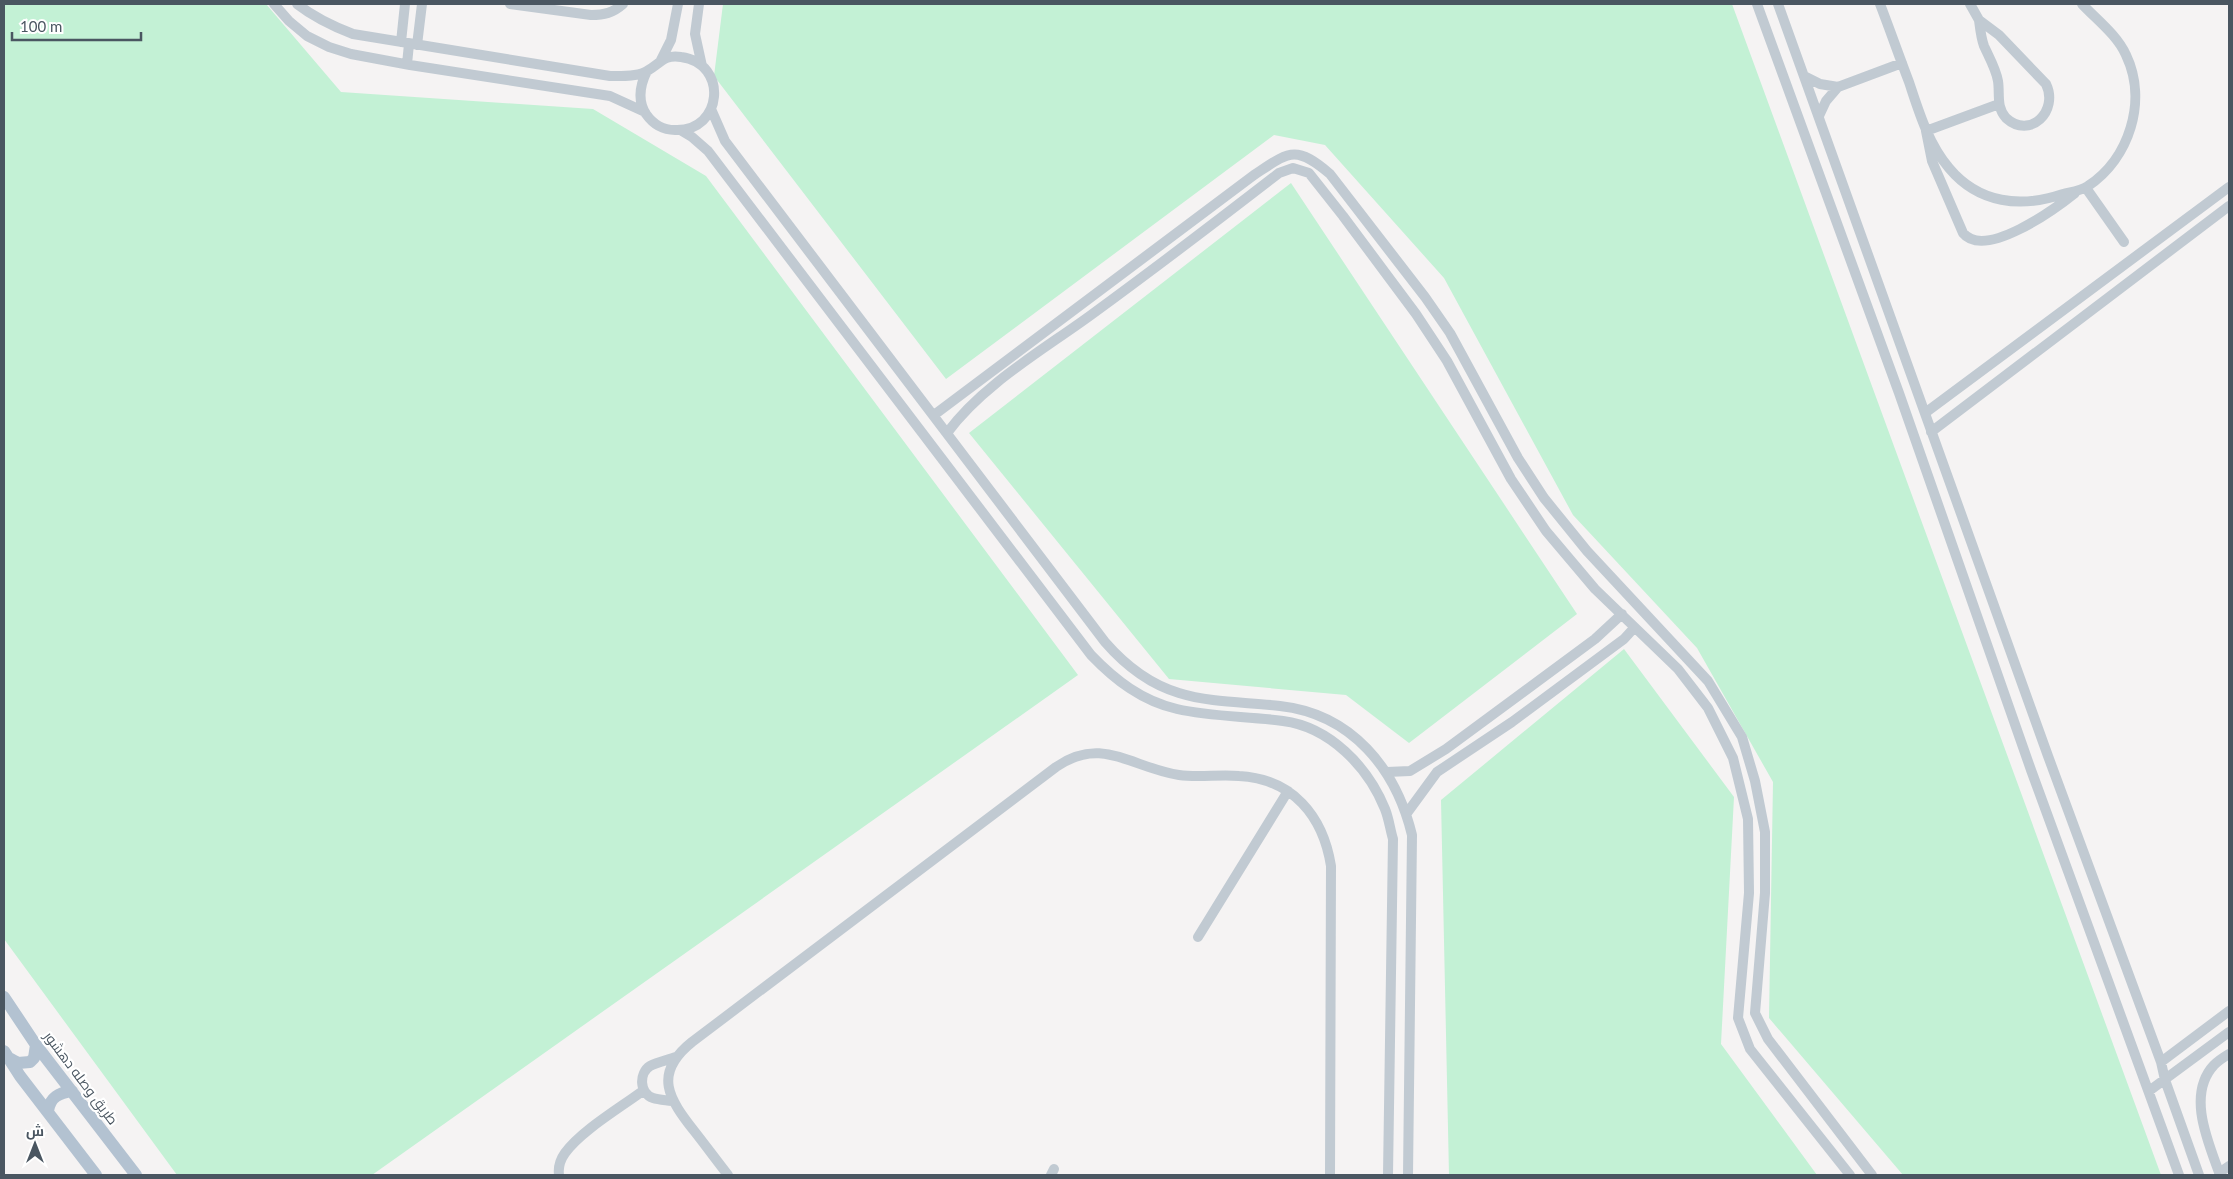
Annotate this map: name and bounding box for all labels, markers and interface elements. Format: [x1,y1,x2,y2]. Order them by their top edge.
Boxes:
scale bar [12,10,141,42]
text: 100 m [20,17,62,35]
street label: طريق وصله دهشور [39,1027,122,1128]
north arrow [10,1119,60,1169]
text: ش [26,1122,44,1140]

